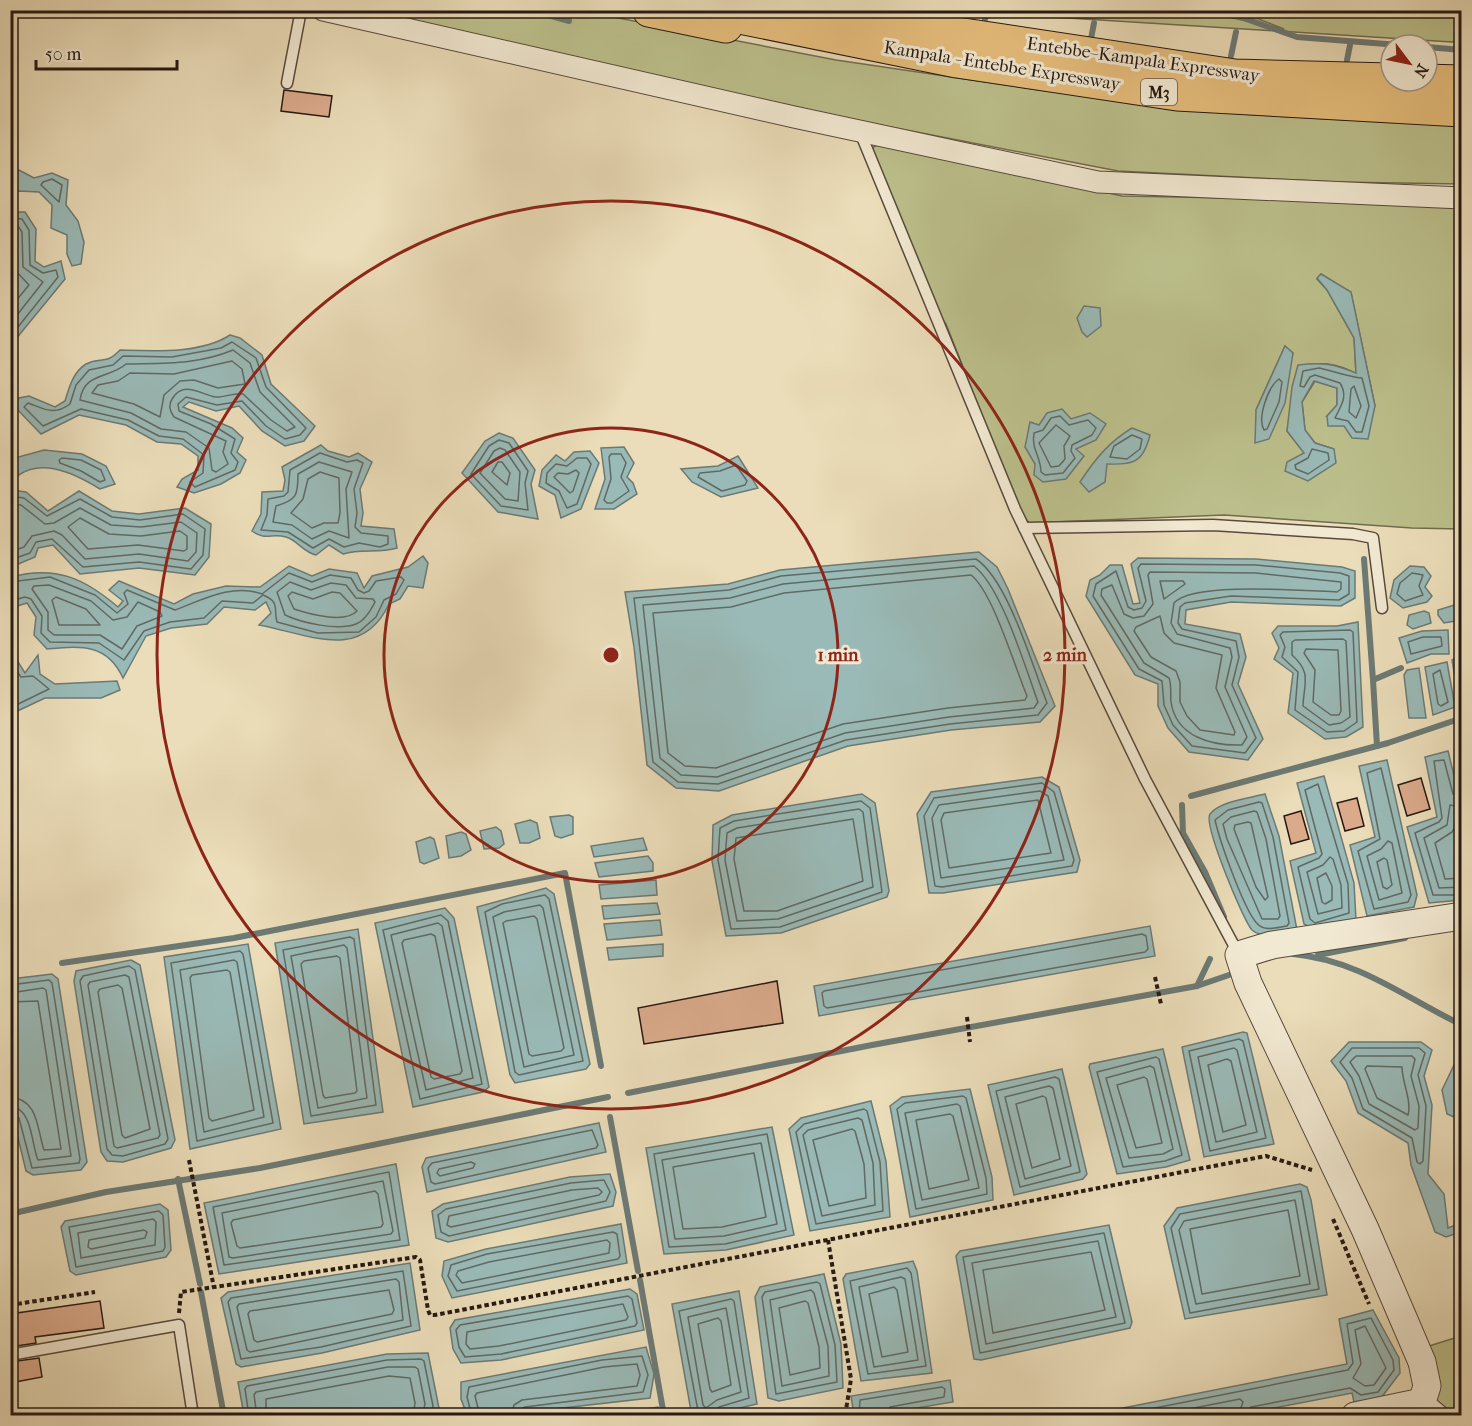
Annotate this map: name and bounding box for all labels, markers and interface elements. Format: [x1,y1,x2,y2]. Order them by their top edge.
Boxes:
scale bar [36,33,177,71]
street label: Entebbe–Kampala Expressway [1025,33,1262,87]
north arrow [1379,33,1439,93]
street label: Kampala - Entebbe Expressway [882,37,1123,95]
text: 50 m [45,44,82,65]
text: N [1410,61,1433,82]
road number: M3 [1141,79,1177,105]
centre of rings [601,645,621,665]
text: 1 min [817,645,859,666]
text: 2 min [1043,645,1087,666]

